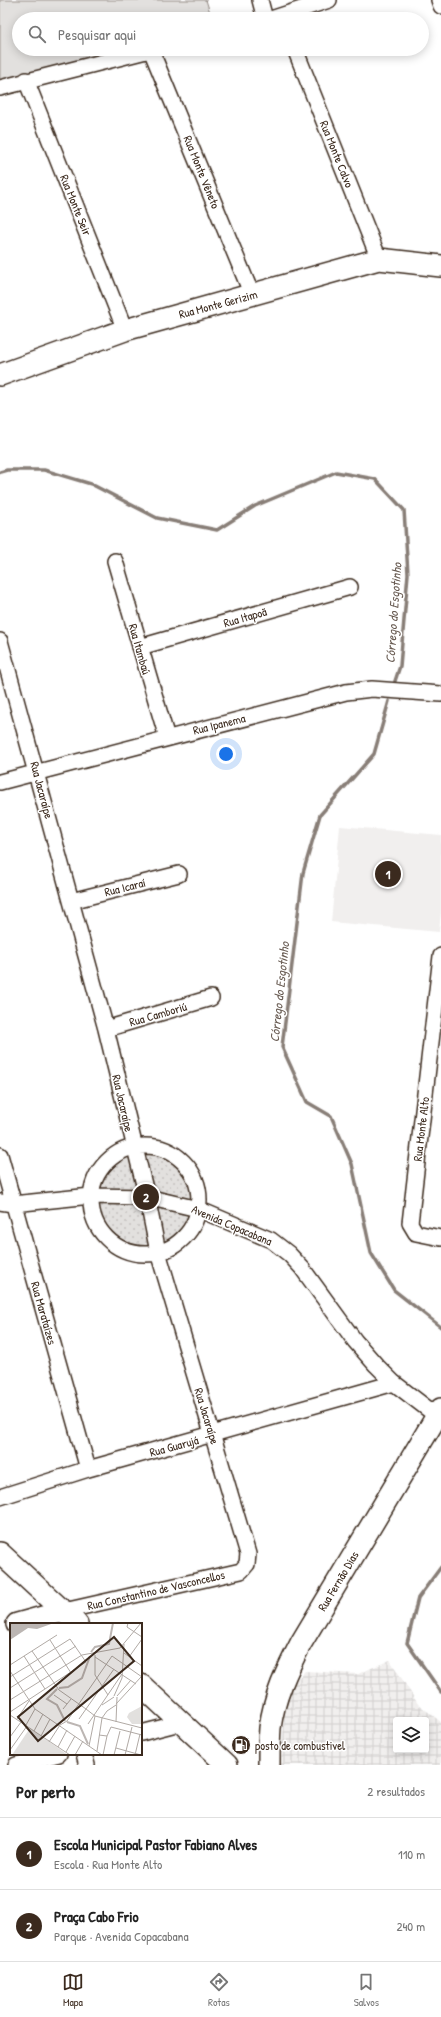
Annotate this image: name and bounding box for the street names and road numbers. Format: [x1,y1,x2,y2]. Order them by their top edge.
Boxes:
street label: Rua Monte Calvo [316,118,358,190]
street label: Rua Monte Vêneto [180,133,224,211]
street label: Rua Monte Seir [56,172,96,238]
street label: Rua Monte Gerizim [177,285,259,323]
street label: Rua Itapoã [221,603,269,631]
street label: Rua Itambaú [125,622,155,677]
street label: Rua Ipanema [191,709,247,739]
street label: Rua Jacaraípe [26,760,58,820]
street label: Rua Icaraí [103,874,148,900]
street label: Rua Camboriú [127,998,189,1030]
street label: Rua Jacaraípe [108,1073,138,1133]
street label: Rua Monte Alto [409,1096,433,1162]
street label: Avenida Copacabana [189,1200,275,1250]
street label: Rua Marataízes [27,1279,61,1347]
street label: Rua Jacaraípe [190,1386,224,1446]
street label: Rua Guarujá [148,1431,201,1461]
street label: Rua Fernão Dias [313,1548,363,1614]
street label: Rua Constantino de Vasconcellos [86,1566,227,1614]

